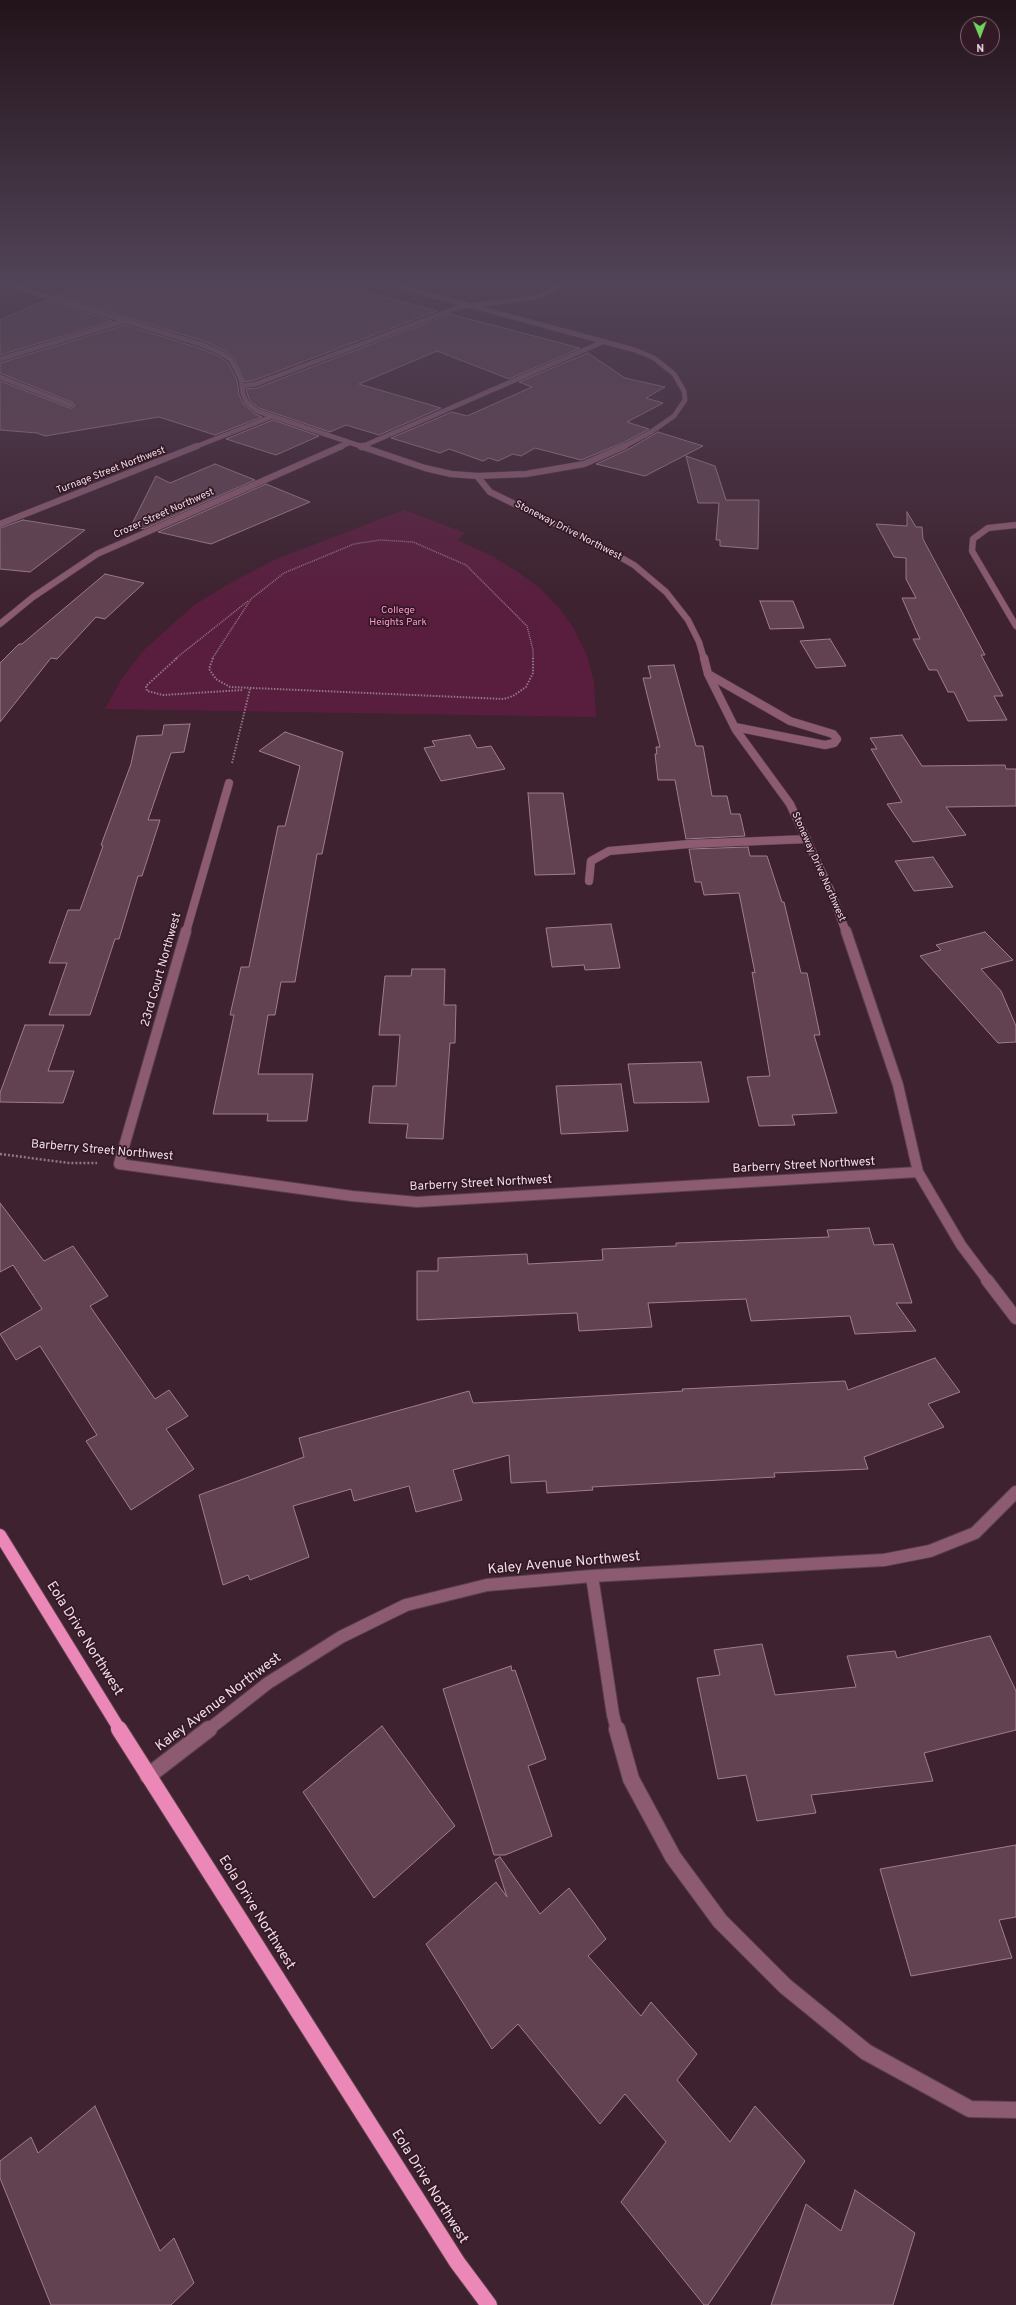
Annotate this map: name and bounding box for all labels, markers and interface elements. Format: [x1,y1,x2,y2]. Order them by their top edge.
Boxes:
north arrow [960,16,1000,56]
text: N [976,40,984,54]
street label: Turnage Street Northwest [55,445,167,497]
street label: Crozer Street Northwest [112,486,216,542]
street label: Stoneway Drive Northwest [512,499,624,563]
park label: College Heights Park [369,605,427,628]
street label: Stoneway Drive Northwest [788,810,848,924]
street label: 23rd Court Northwest [139,911,185,1029]
street label: Barberry Street Northwest [30,1138,174,1164]
street label: Barberry Street Northwest [732,1155,876,1177]
street label: Barberry Street Northwest [409,1173,553,1195]
street label: Kaley Avenue Northwest [487,1549,641,1579]
street label: Eola Drive Northwest [42,1579,126,1699]
street label: Kaley Avenue Northwest [153,1650,285,1756]
street label: Eola Drive Northwest [214,1853,298,1973]
street label: Eola Drive Northwest [387,2127,471,2247]

